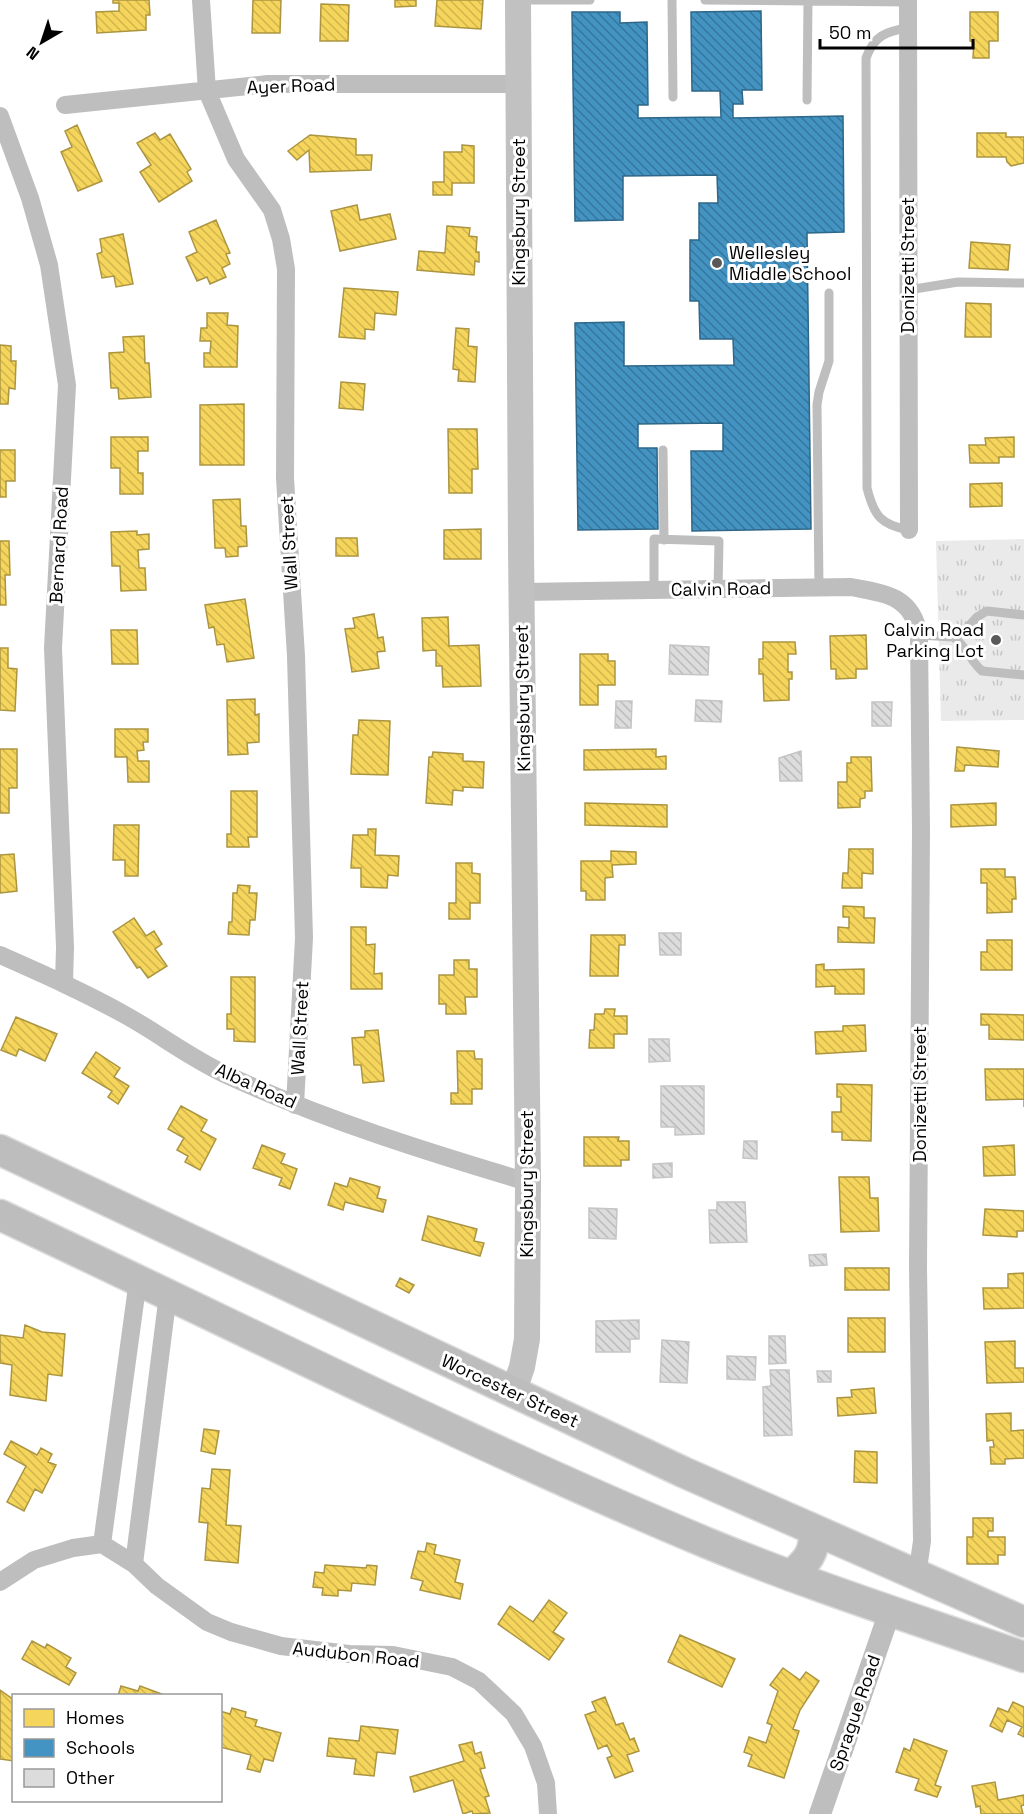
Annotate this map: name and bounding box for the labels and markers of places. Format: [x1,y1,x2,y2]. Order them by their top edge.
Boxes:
place label: Wellesley Middle School [729,241,851,285]
marker: Wellesley Middle School [710,256,724,270]
place label: Calvin Road Parking Lot [884,618,984,662]
marker: Calvin Road Parking Lot [989,633,1003,647]

